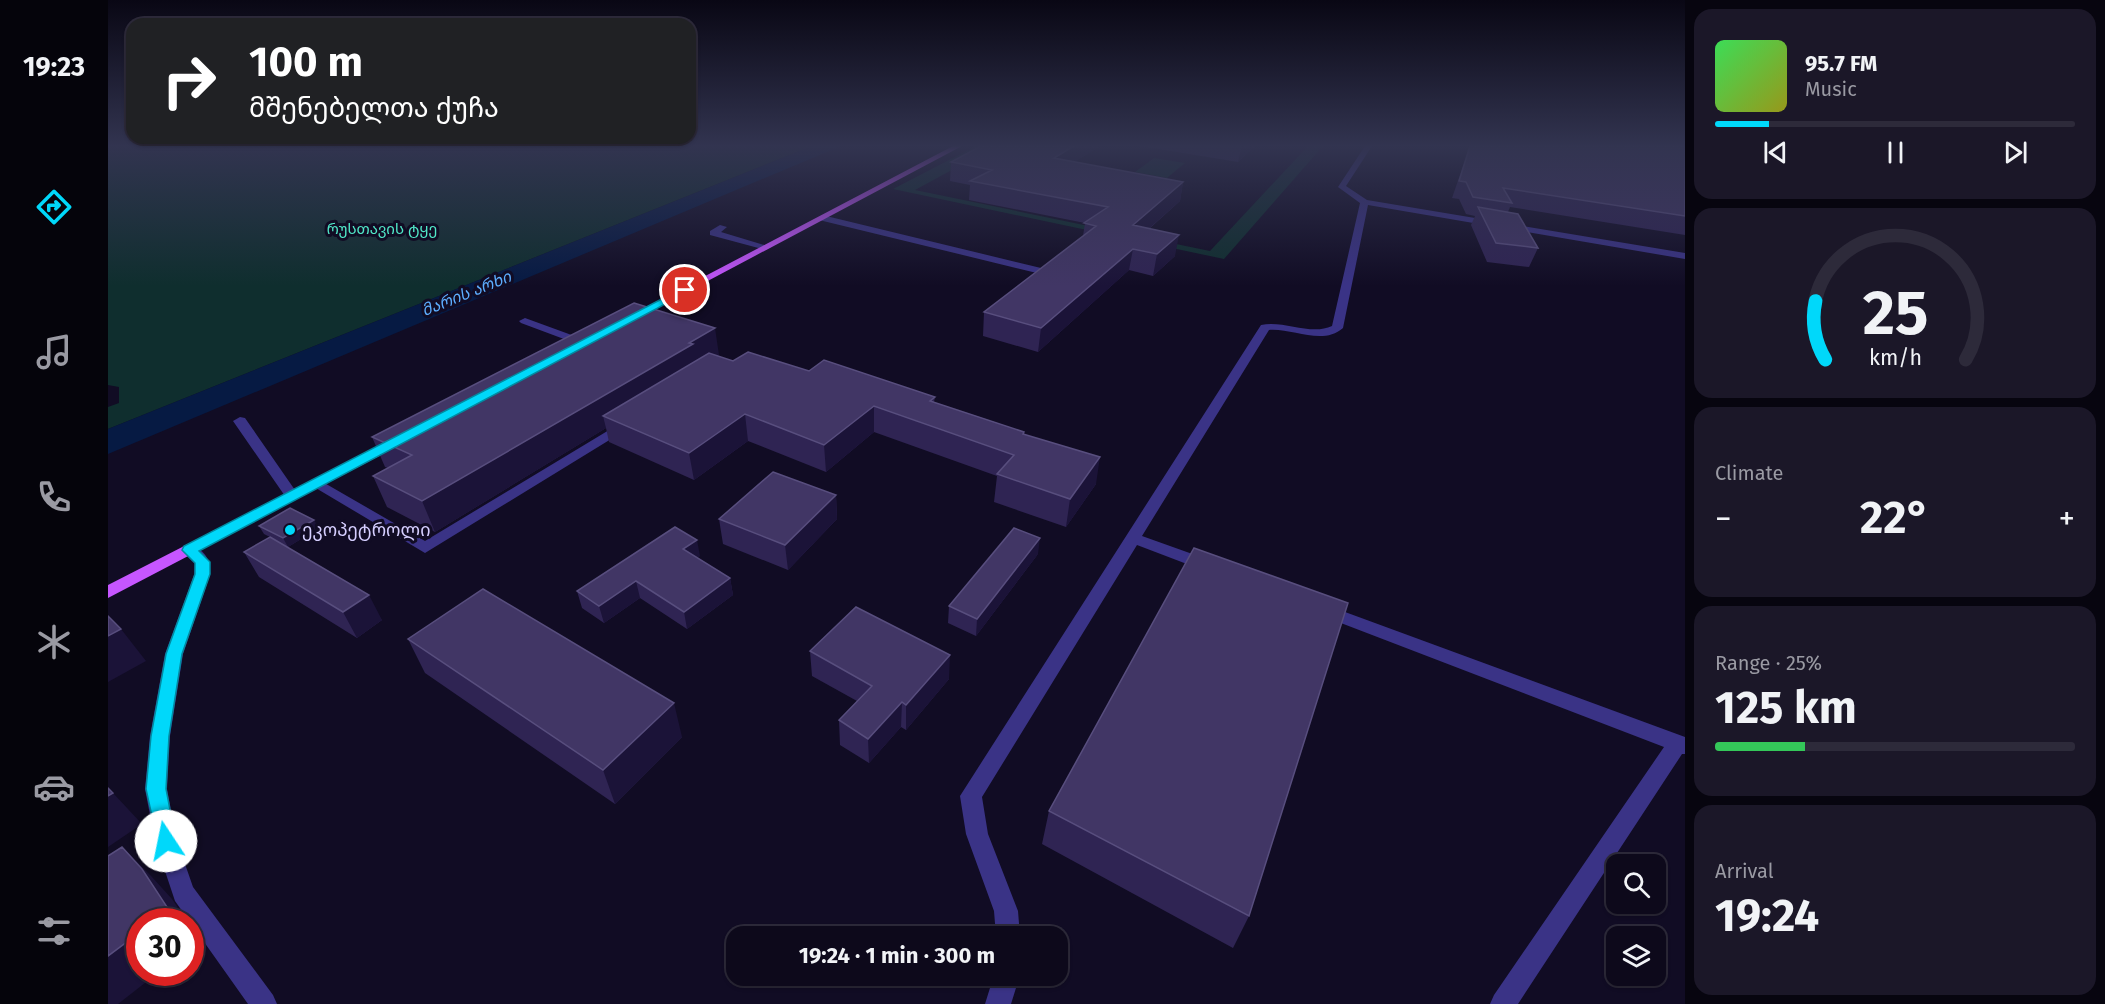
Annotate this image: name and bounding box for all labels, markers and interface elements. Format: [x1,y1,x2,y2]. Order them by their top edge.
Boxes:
text: 100 m [249,37,363,87]
icon: right [150,42,228,120]
text: 95.7 FM [1805,50,1877,77]
text: 19:23 [23,51,85,83]
text: Music [1805,77,1857,101]
text: მშენებელთა ქუჩა [249,92,499,124]
icon: previous [1759,136,1792,169]
icon: pause [1879,136,1912,169]
icon: next [1999,136,2032,169]
icon: directions [33,186,75,228]
park label: რუსთავის ტყე [327,220,437,238]
pin [659,264,710,315]
water label: მარის არხი [419,267,514,320]
icon: arrive [668,273,701,306]
text: 25 [1862,276,1928,351]
icon: music [33,331,75,373]
text: km/h [1868,345,1922,371]
text: Climate [1715,461,1783,485]
icon: phone [33,476,75,518]
text: 22° [1860,491,1930,545]
text: − [1715,499,1732,539]
text: + [2059,499,2075,539]
place label: ეკოპეტროლი [302,519,431,541]
marker: ეკოპეტროლი [283,523,297,537]
icon: climate [33,621,75,663]
text: Range · 25% [1715,651,1822,675]
text: 125 km [1715,681,1857,735]
icon: car [33,766,75,808]
position arrow [134,809,198,873]
map controls [1606,854,1666,986]
button: search [1606,854,1666,914]
text: Arrival [1715,859,1774,883]
text: 19:24 [1715,889,1819,943]
speed limit sign: 30 [126,908,204,986]
icon: filters [33,910,75,952]
button: layers [1606,926,1666,986]
text: 19:24 · 1 min · 300 m [799,942,995,969]

